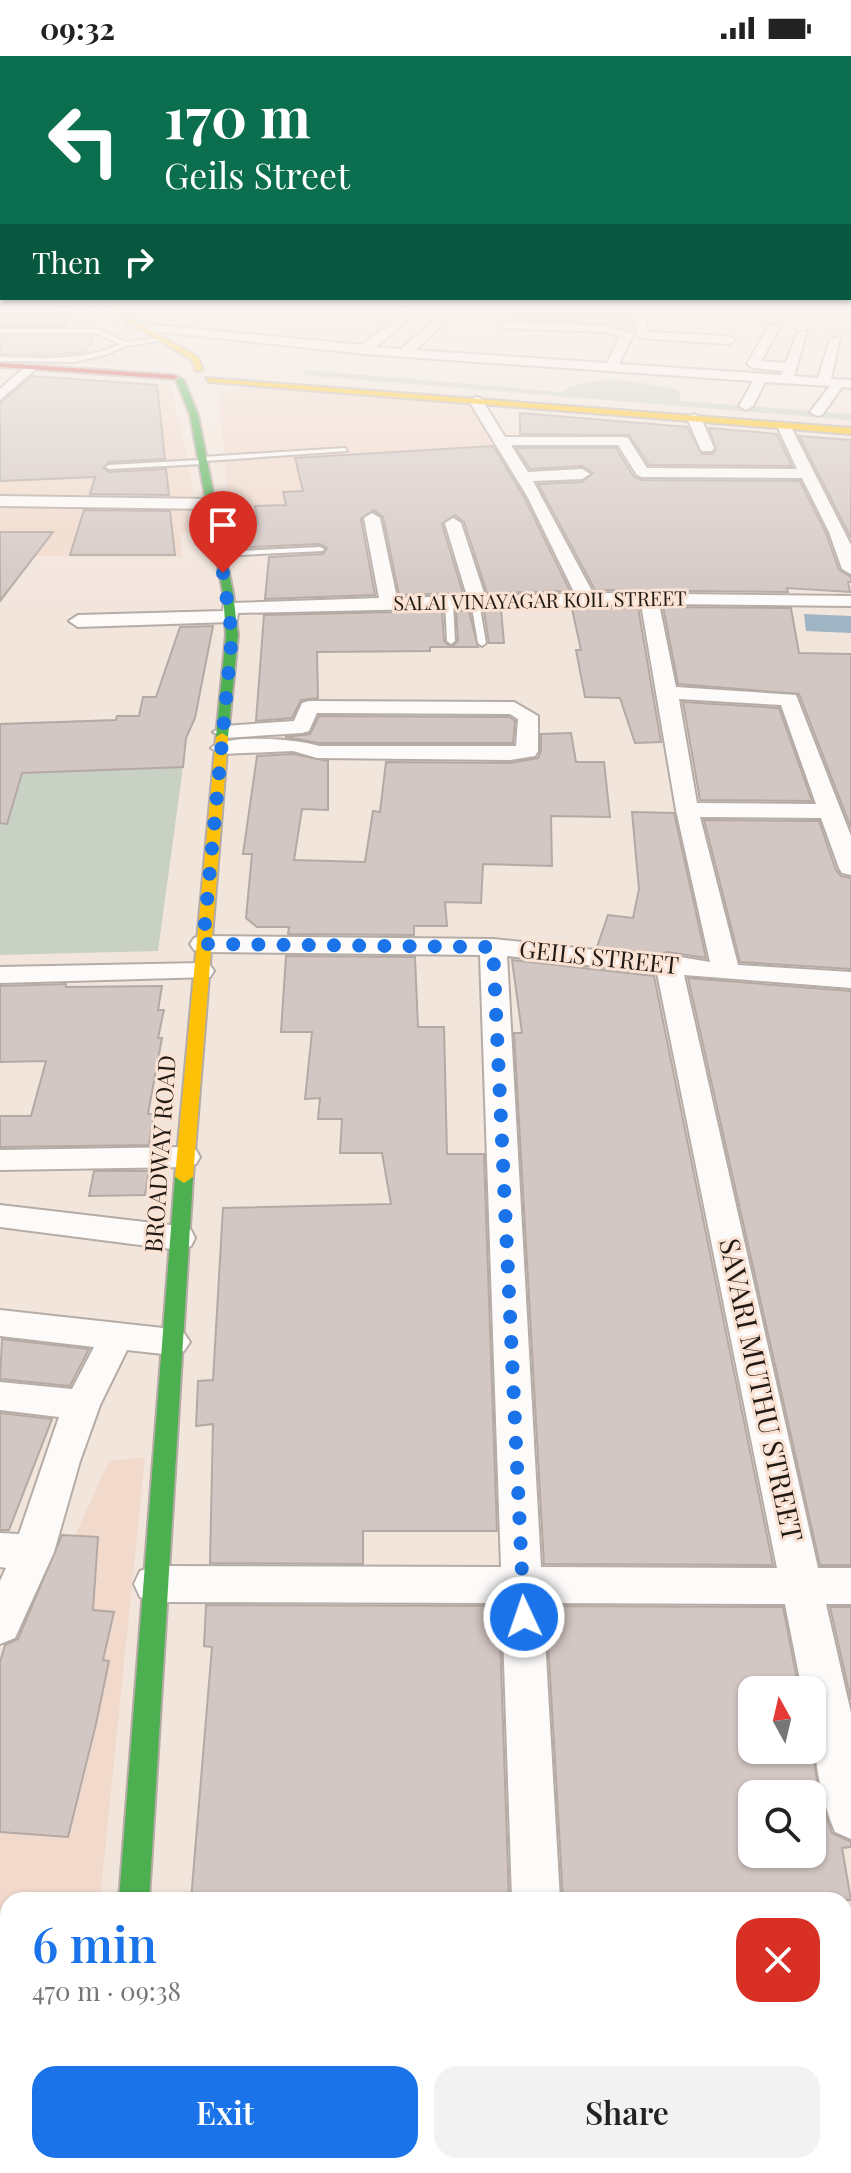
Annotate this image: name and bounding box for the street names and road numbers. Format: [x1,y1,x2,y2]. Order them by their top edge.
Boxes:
street label: SALAI VINAYAGAR KOIL STREET [393,583,687,616]
street label: GEILS STREET [518,932,681,980]
street label: BROADWAY ROAD [136,1054,182,1254]
street label: SAVARI MUTHU STREET [712,1235,813,1545]

